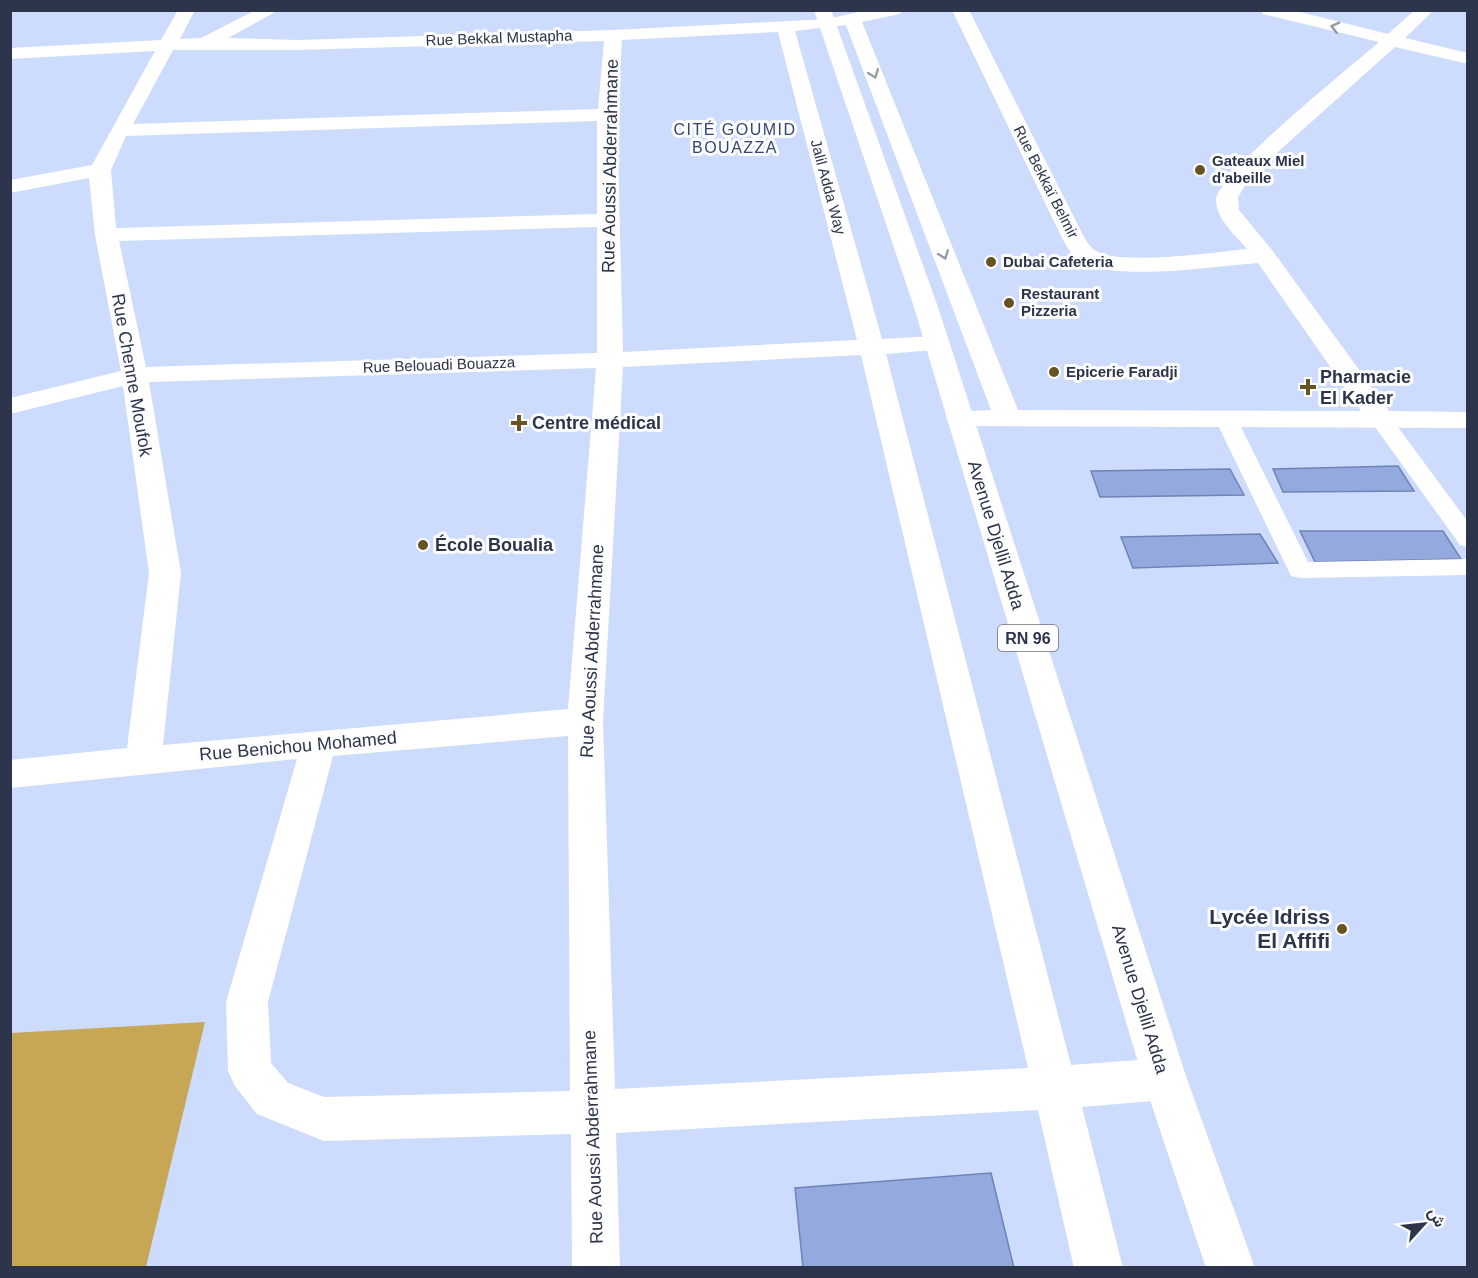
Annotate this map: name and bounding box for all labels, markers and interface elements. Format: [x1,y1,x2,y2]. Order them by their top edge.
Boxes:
one-way arrow [1330,21,1340,34]
street label: Rue Bekkal Mustapha [425,26,573,49]
street label: Rue Aoussi Abderrahmane [598,59,622,273]
one-way arrow [866,68,879,78]
district label: CITÉ GOUMID BOUAZZA [673,120,797,156]
street label: Rue Bekkaï Belmir [1011,123,1082,241]
street label: Jalil Adda Way [808,137,849,237]
place label: Gateaux Miel d'abeille [1212,152,1305,186]
marker: Gateaux Miel d'abeille [1193,163,1207,177]
one-way arrow [937,249,949,260]
place label: Dubai Cafeteria [1003,253,1114,270]
marker: Dubai Cafeteria [984,255,998,269]
place label: Restaurant Pizzeria [1021,285,1099,319]
street label: Rue Chenne Moufok [108,292,156,459]
marker: Restaurant Pizzeria [1002,296,1016,310]
street label: Rue Belouadi Bouazza [362,353,516,376]
place label: Epicerie Faradji [1066,363,1178,380]
marker: Epicerie Faradji [1047,365,1061,379]
place label: Pharmacie El Kader [1320,367,1411,408]
marker: Pharmacie El Kader [1301,380,1315,394]
place label: Centre médical [532,413,661,433]
marker: Centre médical [510,414,528,432]
street label: Avenue Djellil Adda [964,458,1028,613]
place label: École Boualia [435,534,554,555]
marker: École Boualia [416,538,430,552]
street label: Rue Aoussi Abderrahmane [576,544,608,758]
road number: RN 96 [998,625,1058,651]
street label: Rue Benichou Mohamed [198,727,398,765]
place label: Lycée Idriss El Affifi [1209,905,1330,952]
street label: Avenue Djellil Adda [1108,922,1172,1077]
marker: Lycée Idriss El Affifi [1335,922,1349,936]
street label: Rue Aoussi Abderrahmane [579,1030,607,1244]
north arrow [1394,1194,1454,1254]
text: ش [1424,1205,1449,1230]

